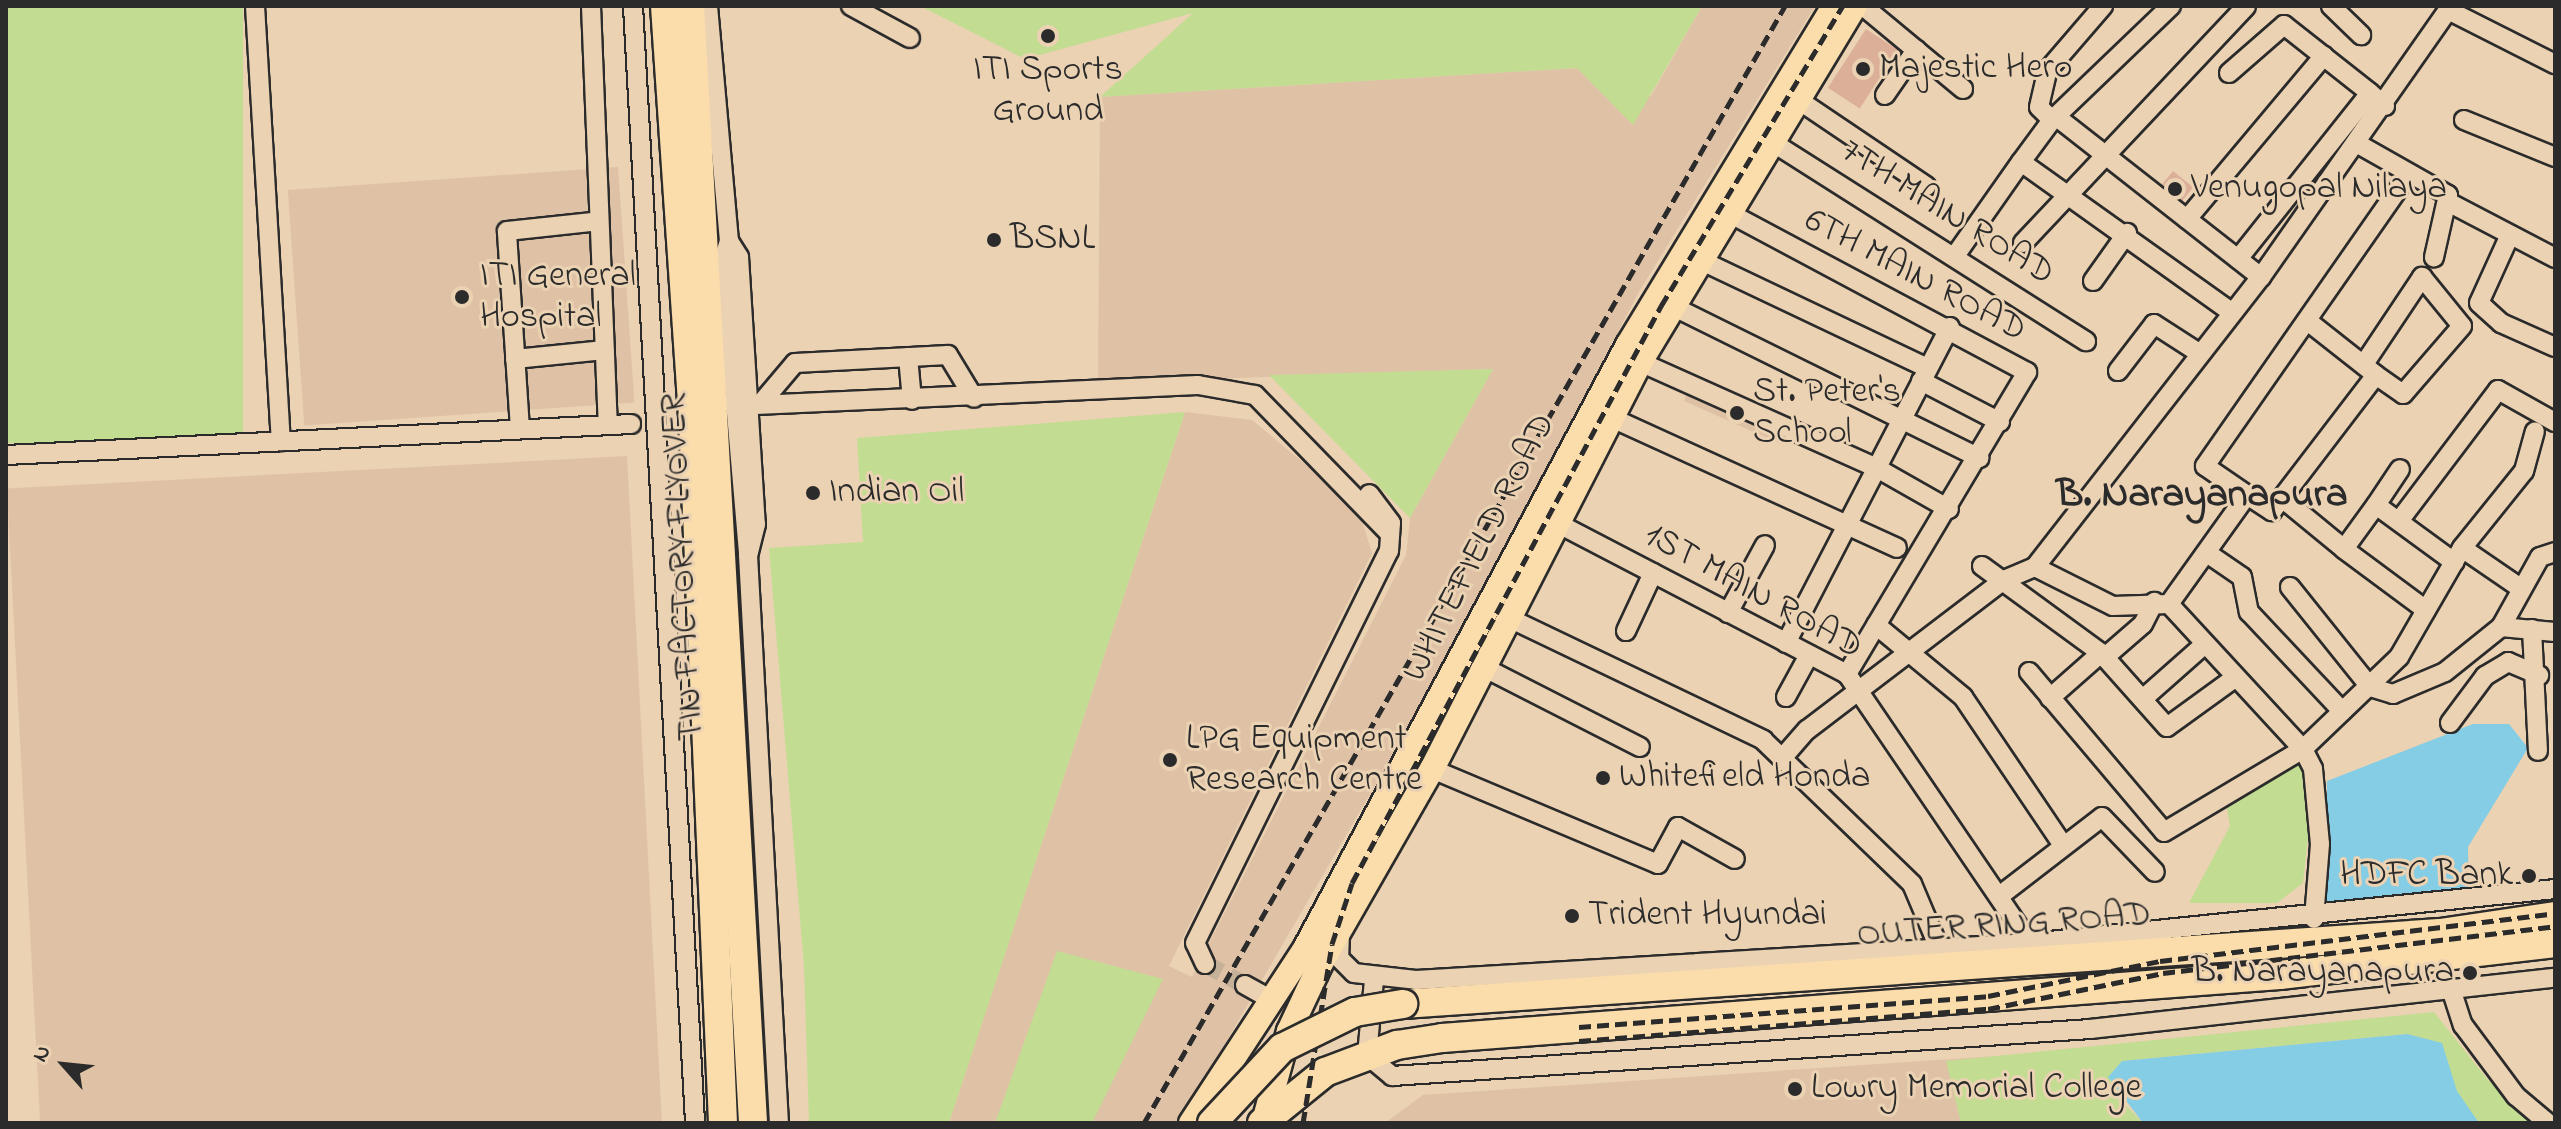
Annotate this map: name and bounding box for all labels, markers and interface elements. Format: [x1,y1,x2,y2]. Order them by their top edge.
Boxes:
marker: ITI Sports Ground [1039,27,1057,45]
place label: Majestic Hero [1879,47,2072,91]
place label: ITI Sports Ground [973,48,1123,133]
marker: Majestic Hero [1854,60,1872,78]
street label: 7TH MAIN ROAD [1832,130,2062,296]
place label: Venugopal Nilaya [2191,167,2447,211]
marker: Venugopal Nilaya [2166,180,2184,198]
street label: 6TH MAIN ROAD [1797,199,2033,353]
place label: BSNL [1010,218,1095,262]
marker: BSNL [985,231,1003,249]
place label: ITI General Hospital [480,254,636,339]
marker: ITI General Hospital [451,286,473,308]
place label: St. Peter's School [1753,370,1901,455]
street label: TIN FACTORY FLYOVER [653,392,715,742]
marker: St. Peter's School [1728,404,1746,422]
street label: WHITEFIELD ROAD [1394,407,1566,689]
place label: Indian Oil [829,471,964,515]
district label: B. Narayanapura [2056,472,2348,520]
marker: Indian Oil [804,484,822,502]
street label: 1ST MAIN ROAD [1636,514,1870,670]
place label: LPG Equipment Research Centre [1186,717,1422,802]
marker: LPG Equipment Research Centre [1161,751,1179,769]
place label: Whitefield Honda [1619,756,1870,800]
marker: Whitefield Honda [1594,769,1612,787]
place label: HDFC Bank [2340,854,2513,898]
marker: HDFC Bank [2520,867,2538,885]
place label: Trident Hyundai [1588,894,1827,938]
street label: OUTER RING ROAD [1856,894,2152,958]
marker: Trident Hyundai [1563,907,1581,925]
place label: B. Narayanapura [2192,951,2454,995]
marker: B. Narayanapura [2461,964,2479,982]
north arrow [24,1025,104,1105]
text: N [25,1040,60,1068]
place label: Lowry Memorial College [1811,1067,2142,1111]
marker: Lowry Memorial College [1786,1080,1804,1098]

